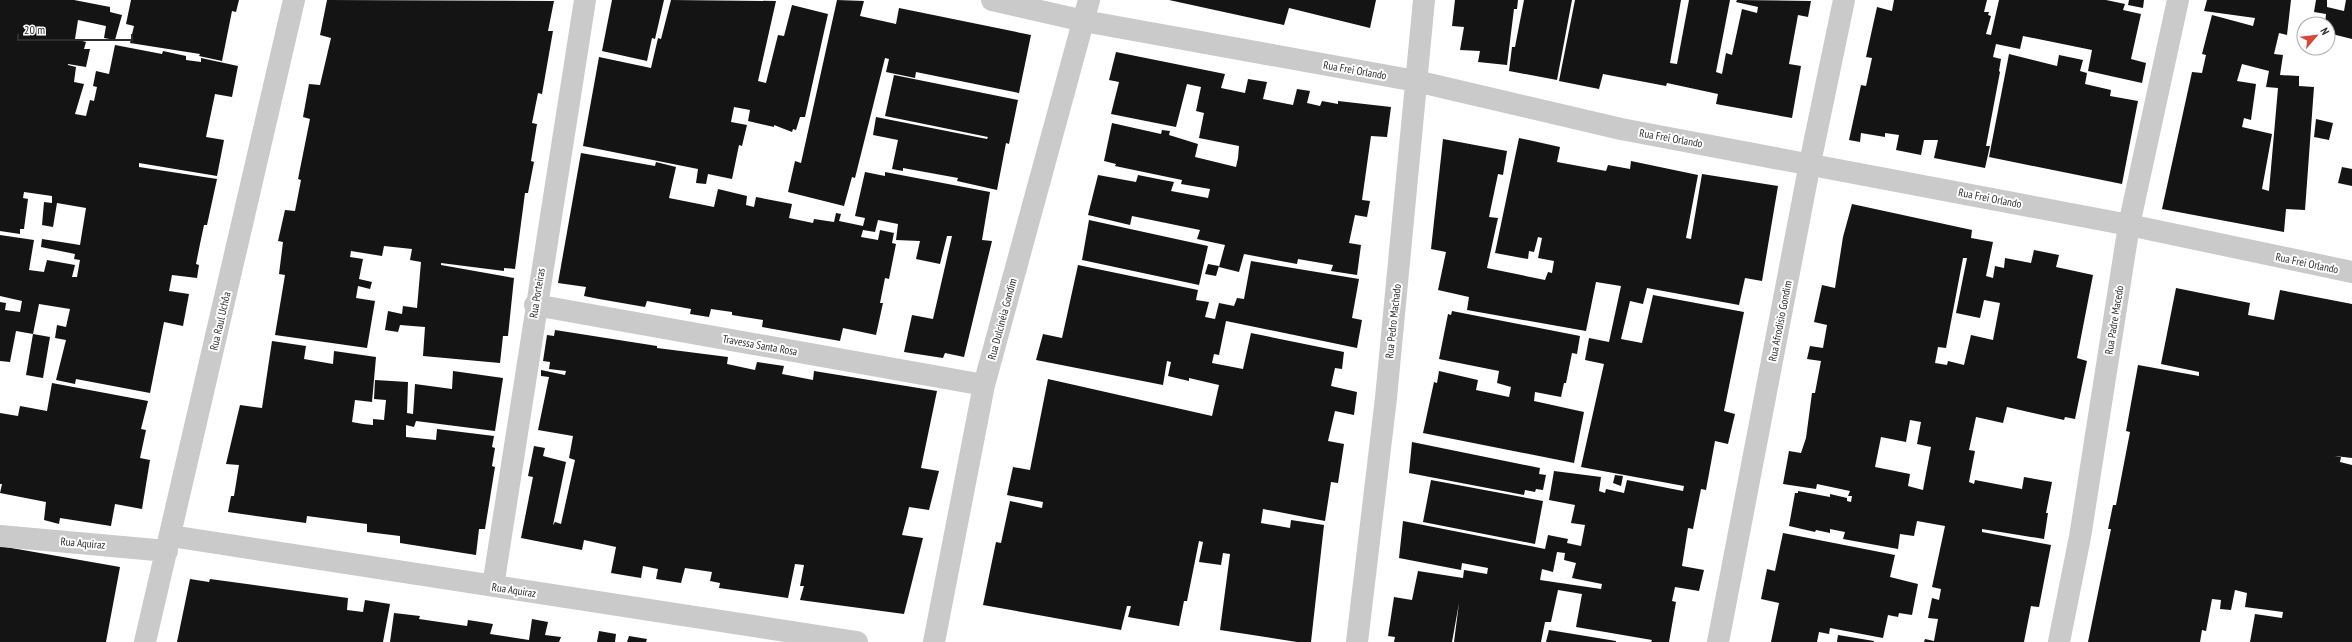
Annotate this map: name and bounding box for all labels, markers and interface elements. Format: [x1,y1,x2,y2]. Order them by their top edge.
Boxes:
scale bar [18,16,132,42]
north arrow [2296,16,2336,56]
text: 20 m [24,22,45,37]
text: N [2317,25,2332,37]
street label: Rua Frei Orlando [1322,58,1388,82]
street label: Rua Frei Orlando [1638,126,1704,150]
street label: Rua Frei Orlando [1957,185,2023,211]
street label: Rua Frei Orlando [2274,250,2340,277]
street label: Rua Porteiras [526,267,548,319]
street label: Rua Dulcinéia Gondim [984,277,1020,361]
street label: Rua Afrodísio Gondim [1765,279,1795,363]
street label: Rua Pedro Machado [1382,283,1404,359]
street label: Rua Padre Macedo [2102,284,2126,356]
street label: Rua Raul Uchôa [206,290,234,352]
street label: Travessa Santa Rosa [721,332,799,358]
street label: Rua Aquiraz [60,534,106,552]
street label: Rua Aquiraz [491,580,537,600]

